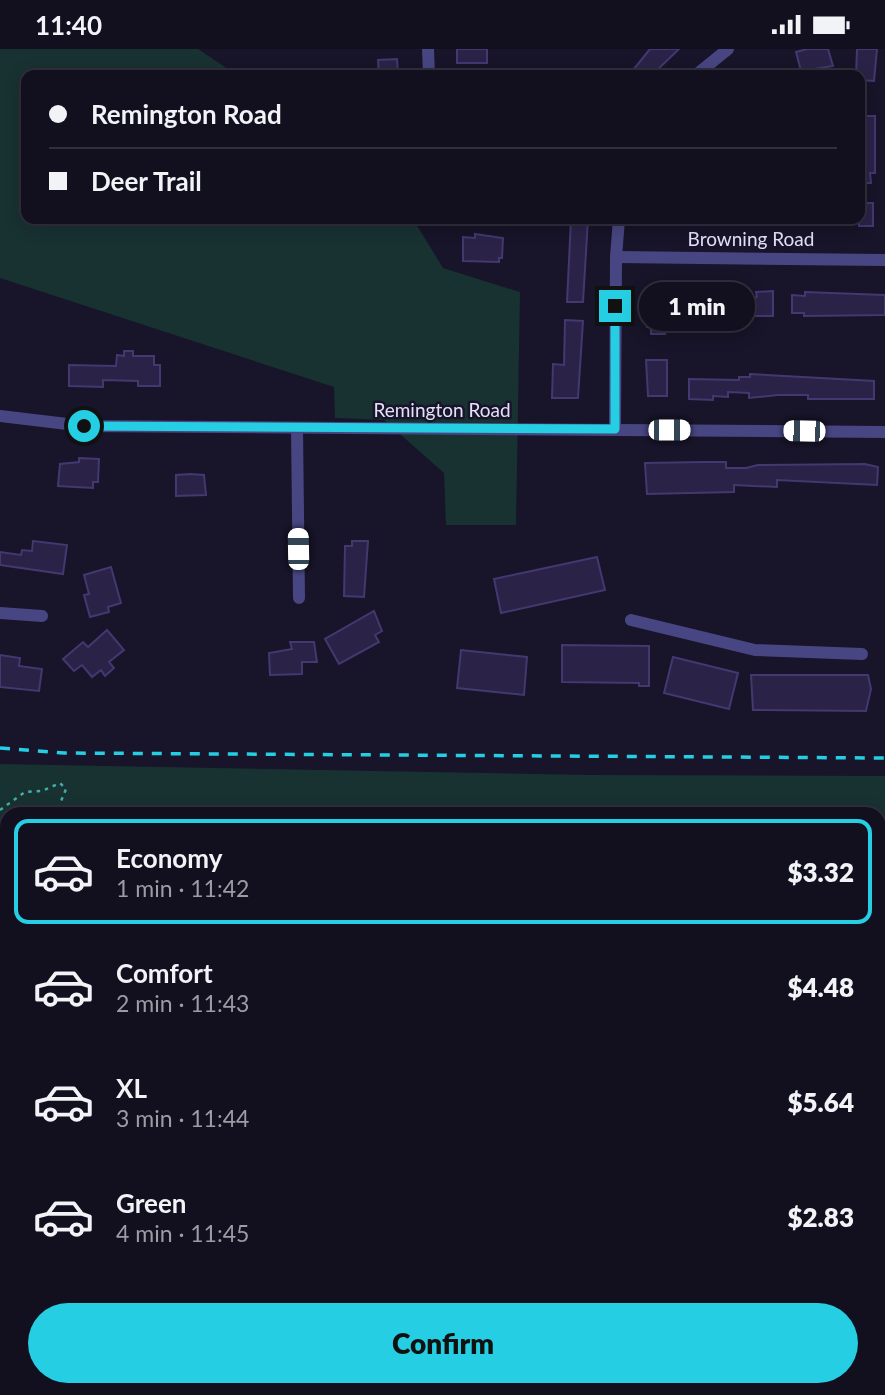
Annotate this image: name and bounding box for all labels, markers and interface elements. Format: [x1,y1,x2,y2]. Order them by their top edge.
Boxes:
text: 11:40 [35,9,102,41]
text: Remington Road [91,98,282,130]
text: Deer Trail [91,165,202,197]
street label: Browning Road [688,227,814,250]
callout: 1 min [640,281,755,331]
route end [599,290,631,322]
text: 1 min [668,292,726,320]
street label: Remington Road [373,398,511,421]
route start [68,410,100,442]
car [649,420,691,441]
car [783,420,826,442]
car [288,528,309,570]
icon: car [32,840,95,903]
text: Economy [116,842,222,874]
text: $3.32 [787,856,854,888]
text: 1 min · 11:42 [116,874,249,902]
icon: car [32,955,95,1018]
text: Comfort [116,957,213,989]
text: $4.48 [787,971,854,1003]
text: 2 min · 11:43 [116,989,249,1017]
icon: car [32,1070,95,1133]
text: XL [116,1072,147,1104]
text: $5.64 [787,1086,854,1118]
text: 3 min · 11:44 [116,1104,249,1132]
icon: car [32,1185,95,1248]
text: Green [116,1187,186,1219]
text: $2.83 [787,1201,854,1233]
text: 4 min · 11:45 [116,1219,249,1247]
button: Confirm [28,1303,858,1383]

